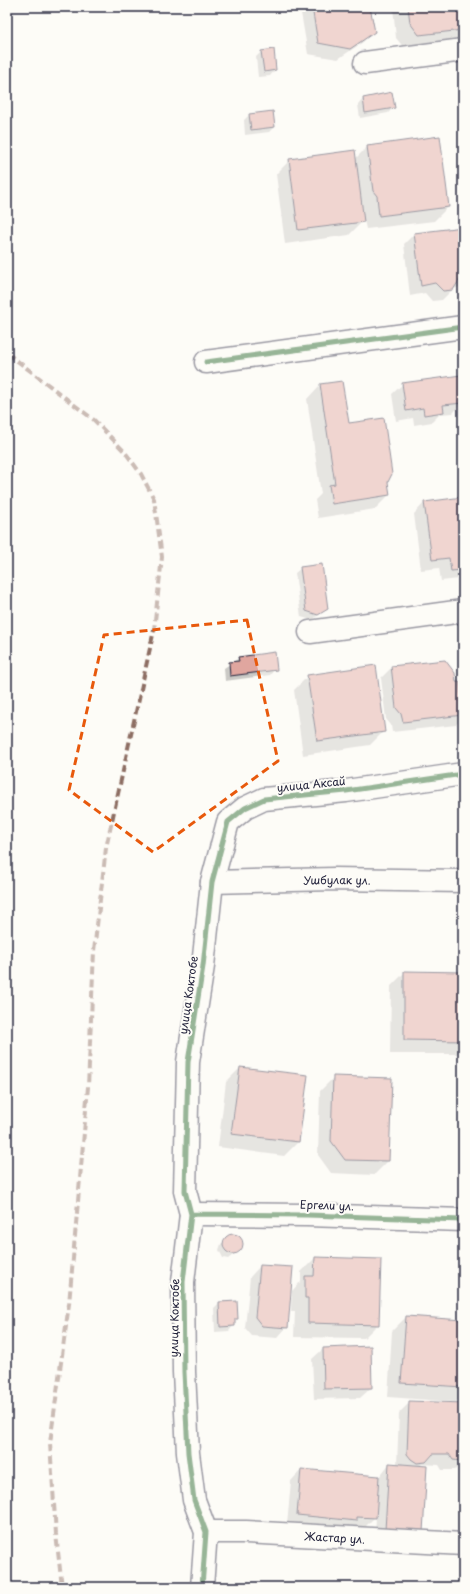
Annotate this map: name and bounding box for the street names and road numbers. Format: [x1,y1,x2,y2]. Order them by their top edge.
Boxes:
street label: улица Аксай [276,772,346,796]
street label: Ушбулак ул. [303,870,371,888]
street label: улица Коктобе [174,955,202,1035]
street label: Ергели ул. [300,1196,354,1214]
street label: улица Коктобе [165,1278,183,1358]
street label: Жастар ул. [303,1527,366,1547]

